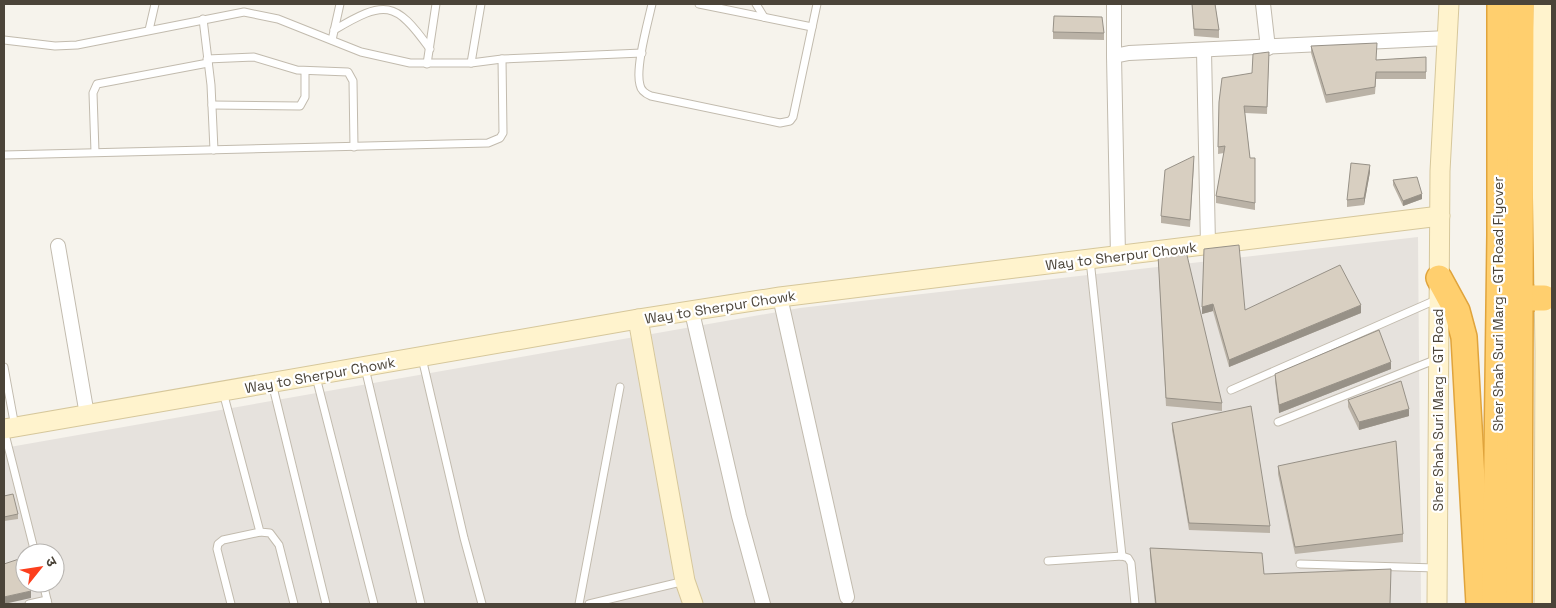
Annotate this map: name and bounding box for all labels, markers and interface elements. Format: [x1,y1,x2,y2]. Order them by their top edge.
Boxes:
street label: Sher Shah Suri Marg - GT Road Flyover [1489,176,1507,432]
street label: Way to Sherpur Chowk [1044,238,1198,274]
street label: Way to Sherpur Chowk [643,286,797,328]
street label: Sher Shah Suri Marg - GT Road [1429,309,1447,511]
street label: Way to Sherpur Chowk [243,353,397,397]
north arrow [15,543,65,593]
text: उ [41,553,62,570]

